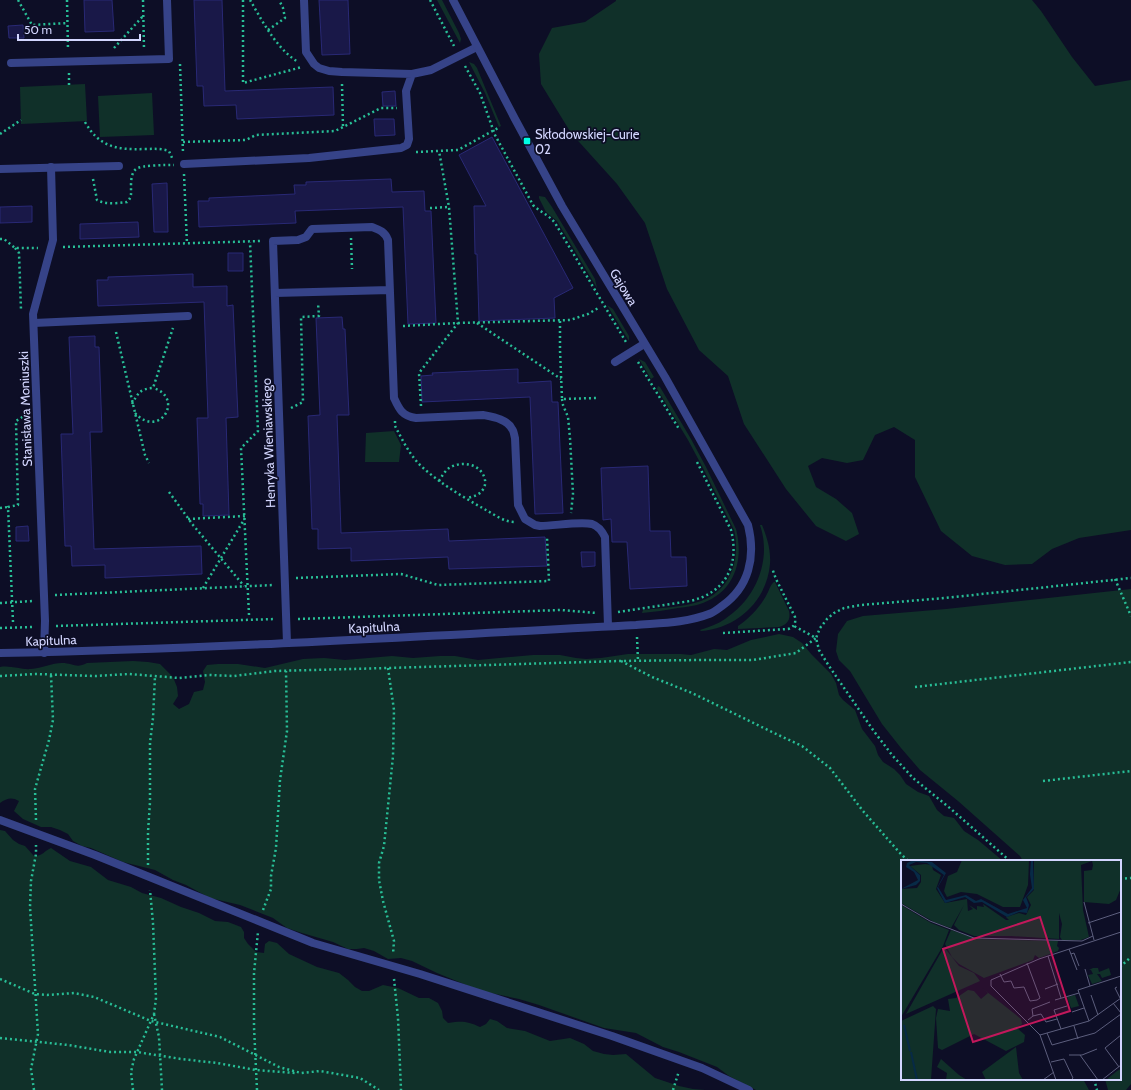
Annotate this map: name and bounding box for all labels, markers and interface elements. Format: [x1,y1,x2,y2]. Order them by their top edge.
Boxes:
scale bar [18,16,140,42]
text: 50 m [24,22,52,37]
place label: Skłodowskiej-Curie 02 [535,126,640,157]
marker: Skłodowskiej-Curie 02 [522,136,532,146]
street label: Gajowa [606,266,642,310]
street label: Stanisława Moniuszki [15,351,35,467]
street label: Henryka Wieniawskiego [258,378,278,508]
street label: Kapitulna [348,618,401,636]
street label: Kapitulna [25,631,78,649]
inset map [901,860,1121,1080]

